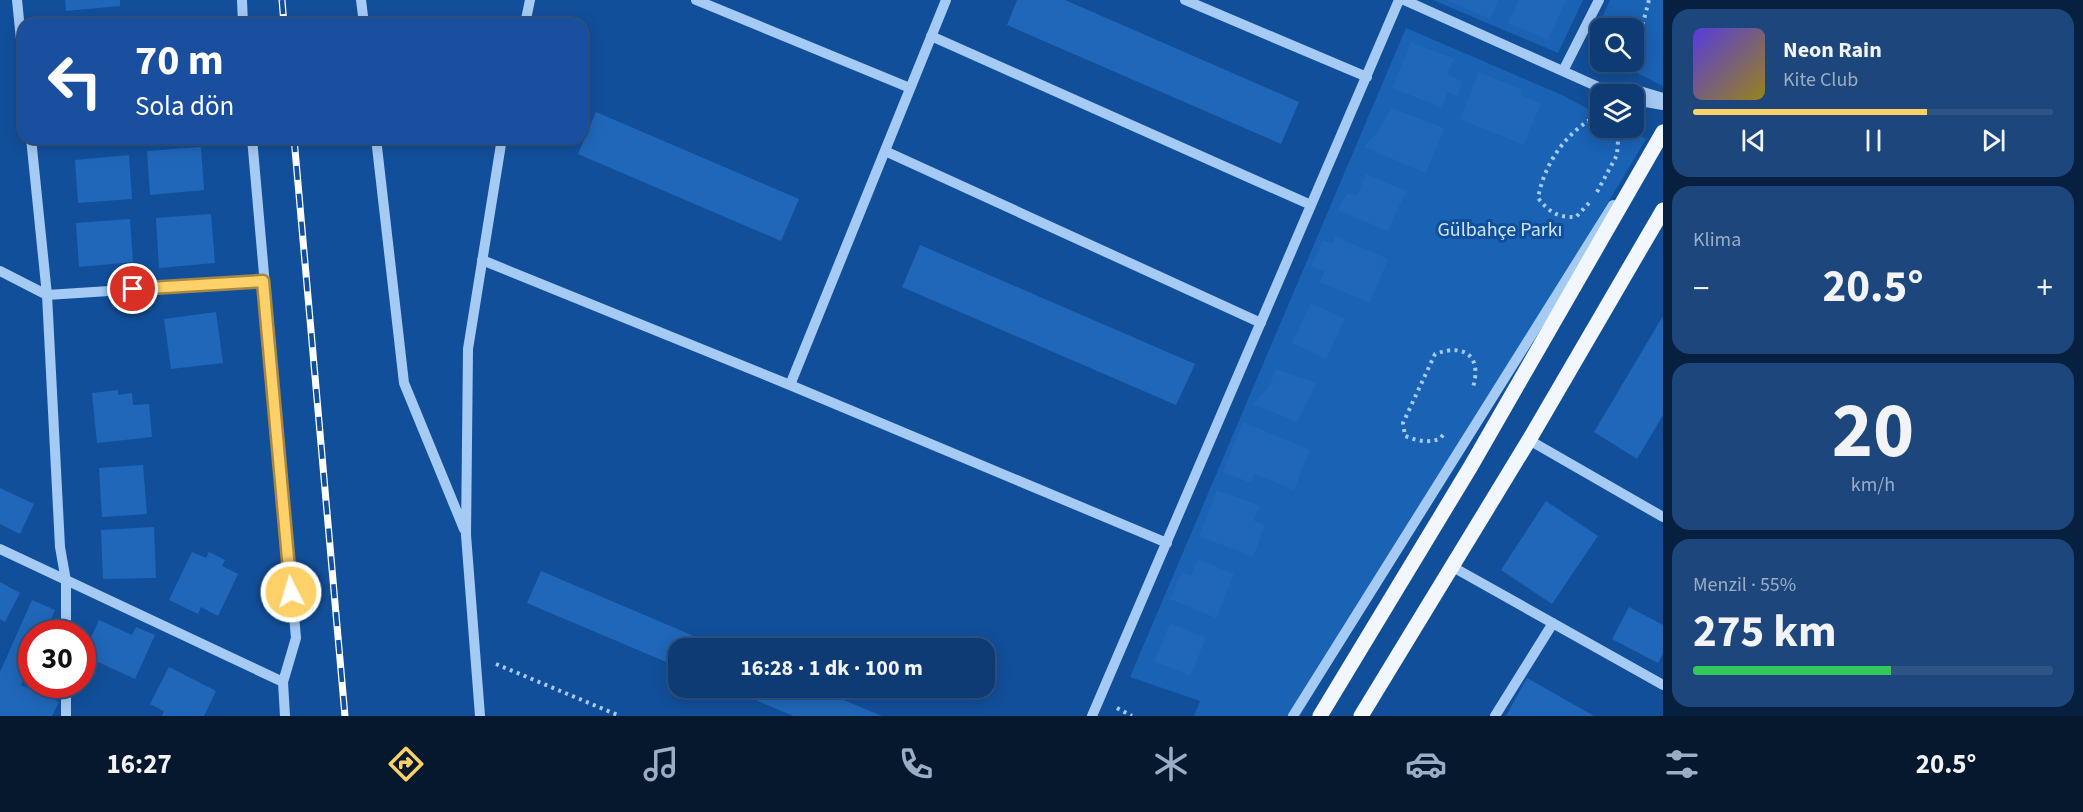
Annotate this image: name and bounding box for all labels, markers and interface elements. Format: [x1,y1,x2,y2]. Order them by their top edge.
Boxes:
map controls [1590,18,1644,138]
button: search [1590,18,1644,72]
text: 70 m [135,31,224,91]
text: Neon Rain [1783,34,1882,66]
icon: left [36,42,114,120]
text: Kite Club [1783,66,1858,94]
button: layers [1590,84,1644,138]
text: Sola dön [135,87,234,126]
icon: previous [1737,124,1770,157]
icon: pause [1857,124,1890,157]
icon: next [1977,124,2010,157]
park label: Gülbahçe Parkı [1437,216,1563,244]
text: Klima [1693,226,1741,254]
text: 20.5° [1822,255,1924,319]
pin [107,263,158,314]
text: − [1693,265,1709,312]
text: + [2037,265,2053,312]
icon: arrive [116,272,149,305]
text: 20 [1832,376,1914,487]
text: km/h [1851,471,1895,499]
position arrow [259,560,323,624]
text: Menzil · 55% [1693,571,1796,599]
text: 275 km [1693,600,1837,664]
speed limit sign: 30 [18,620,96,698]
text: 16:28 · 1 dk · 100 m [740,652,923,684]
icon: directions [385,743,427,785]
icon: music [640,743,682,785]
icon: phone [895,743,937,785]
icon: climate [1150,743,1192,785]
icon: car [1405,743,1447,785]
icon: filters [1661,743,1703,785]
text: 16:27 [107,745,172,784]
text: 20.5° [1916,745,1976,784]

